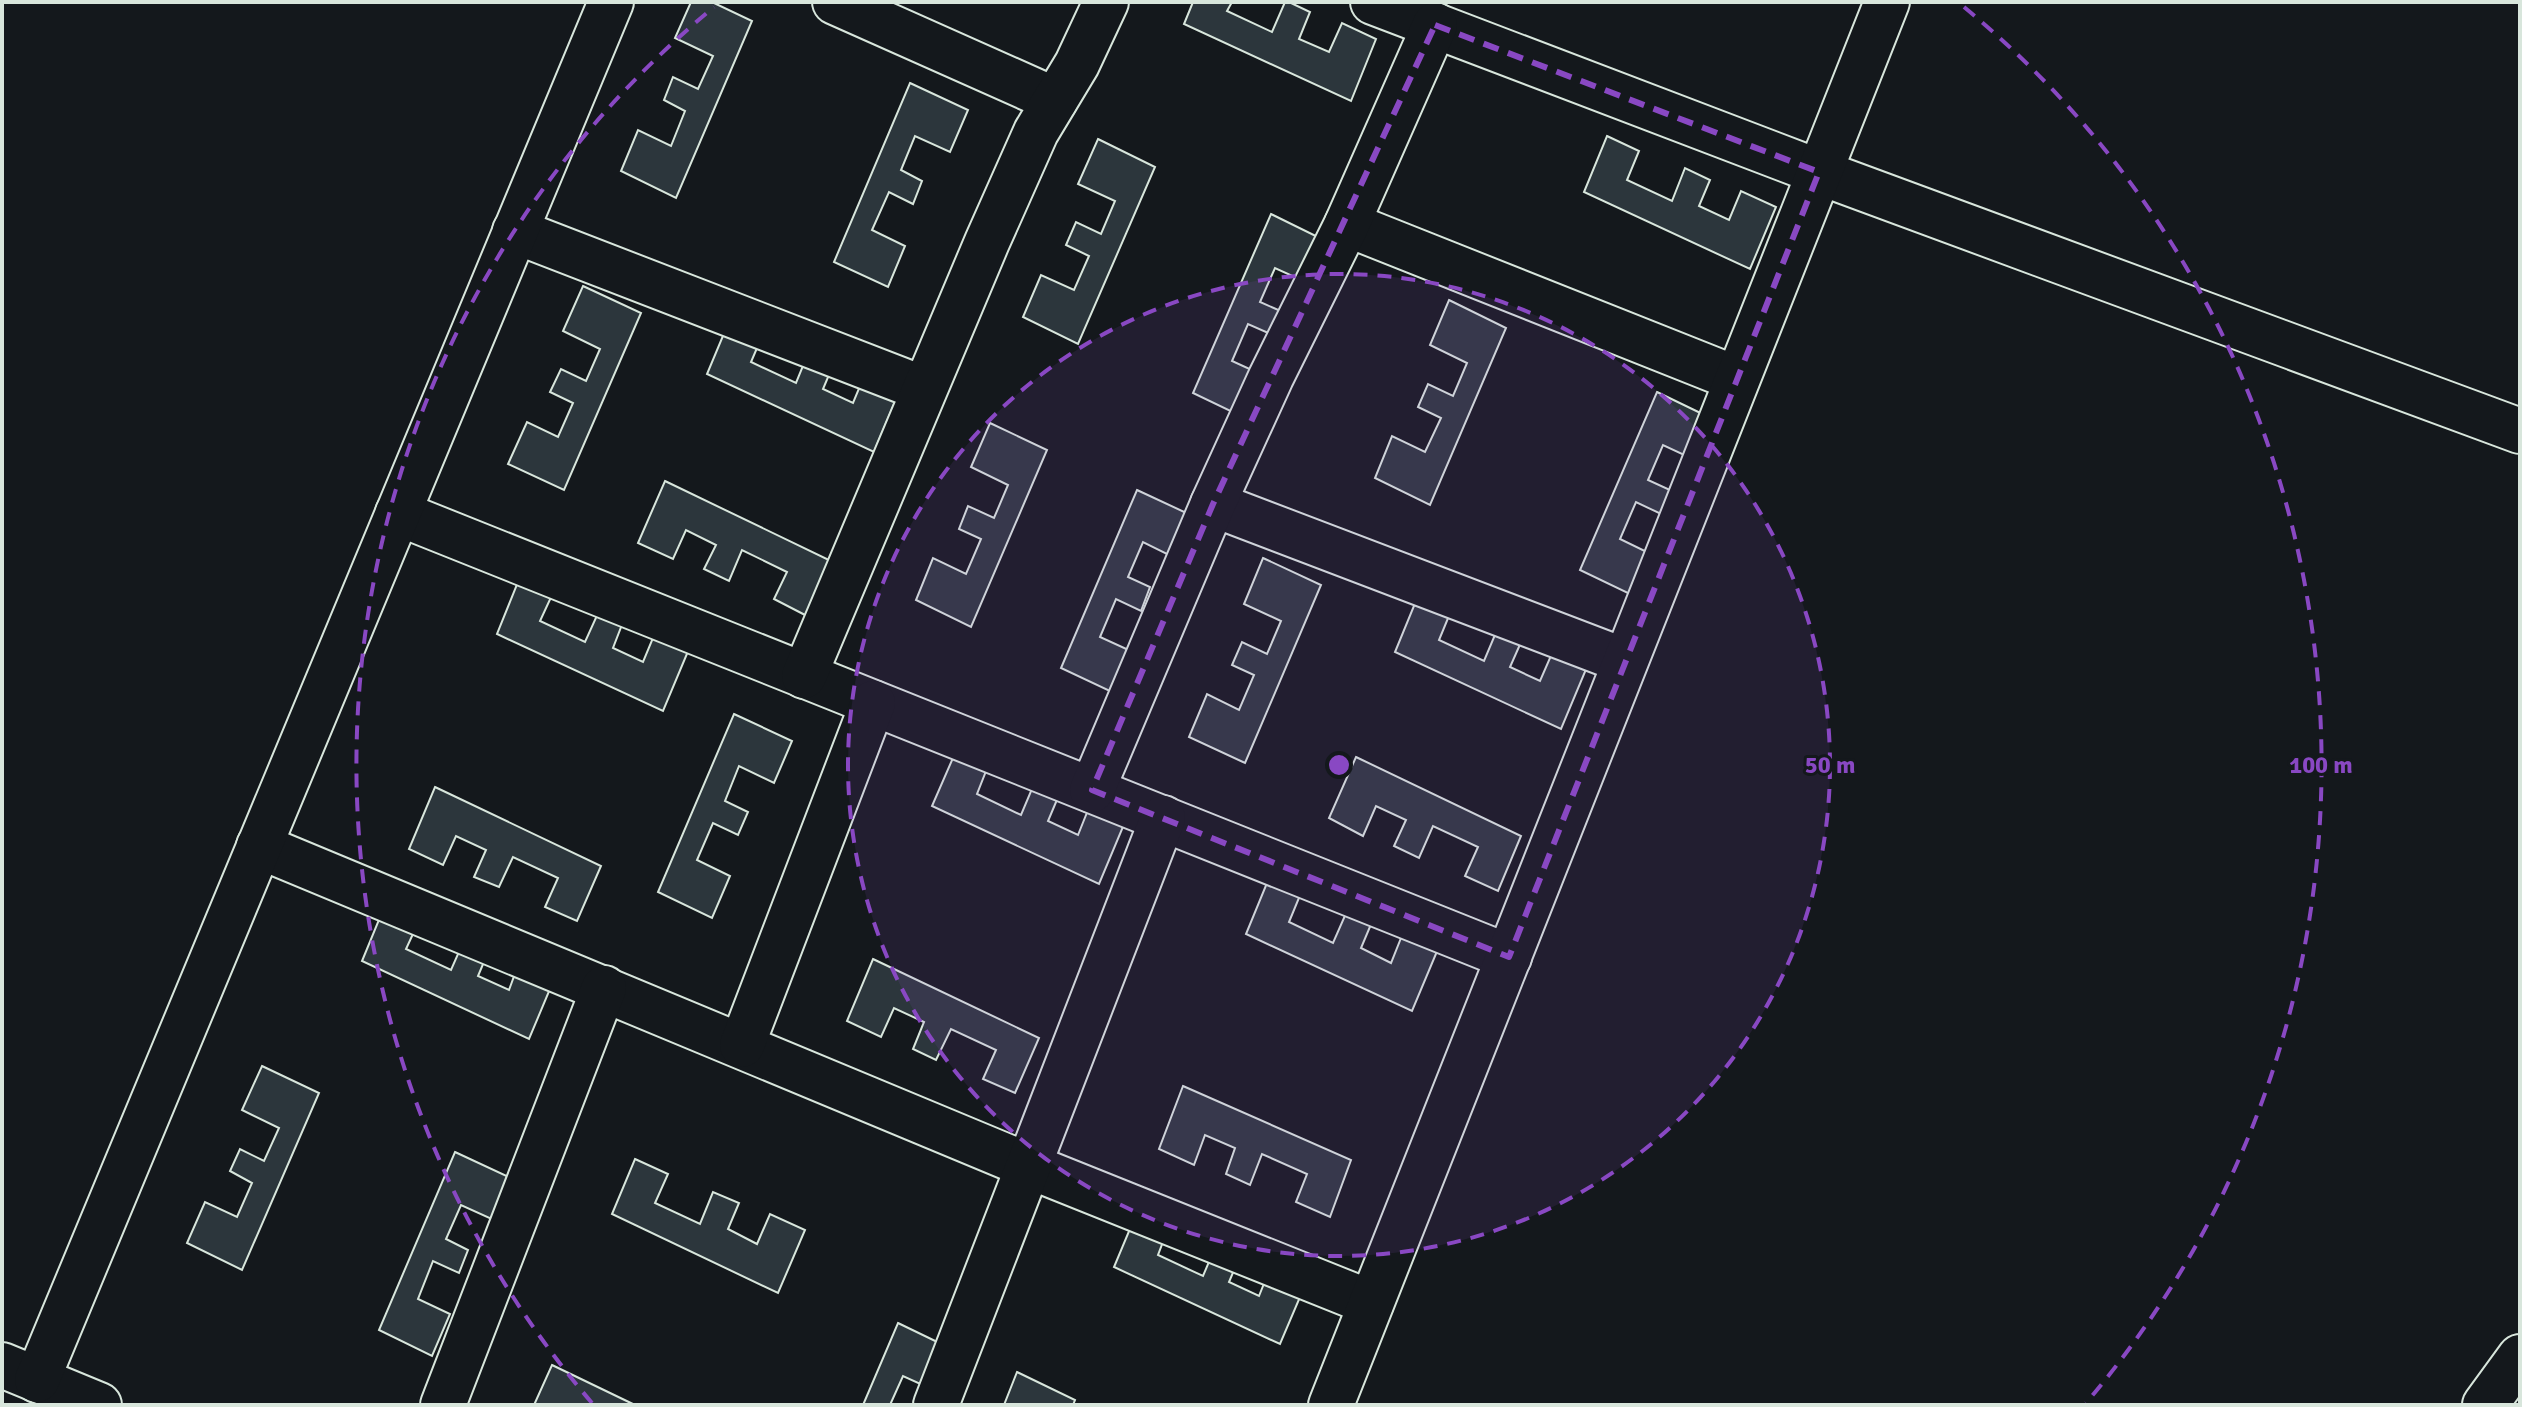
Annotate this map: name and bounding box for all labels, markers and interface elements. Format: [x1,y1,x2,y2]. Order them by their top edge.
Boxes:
text: 50 m [1805,750,1855,780]
text: 100 m [2289,750,2353,780]
centre of rings [1325,751,1353,779]

